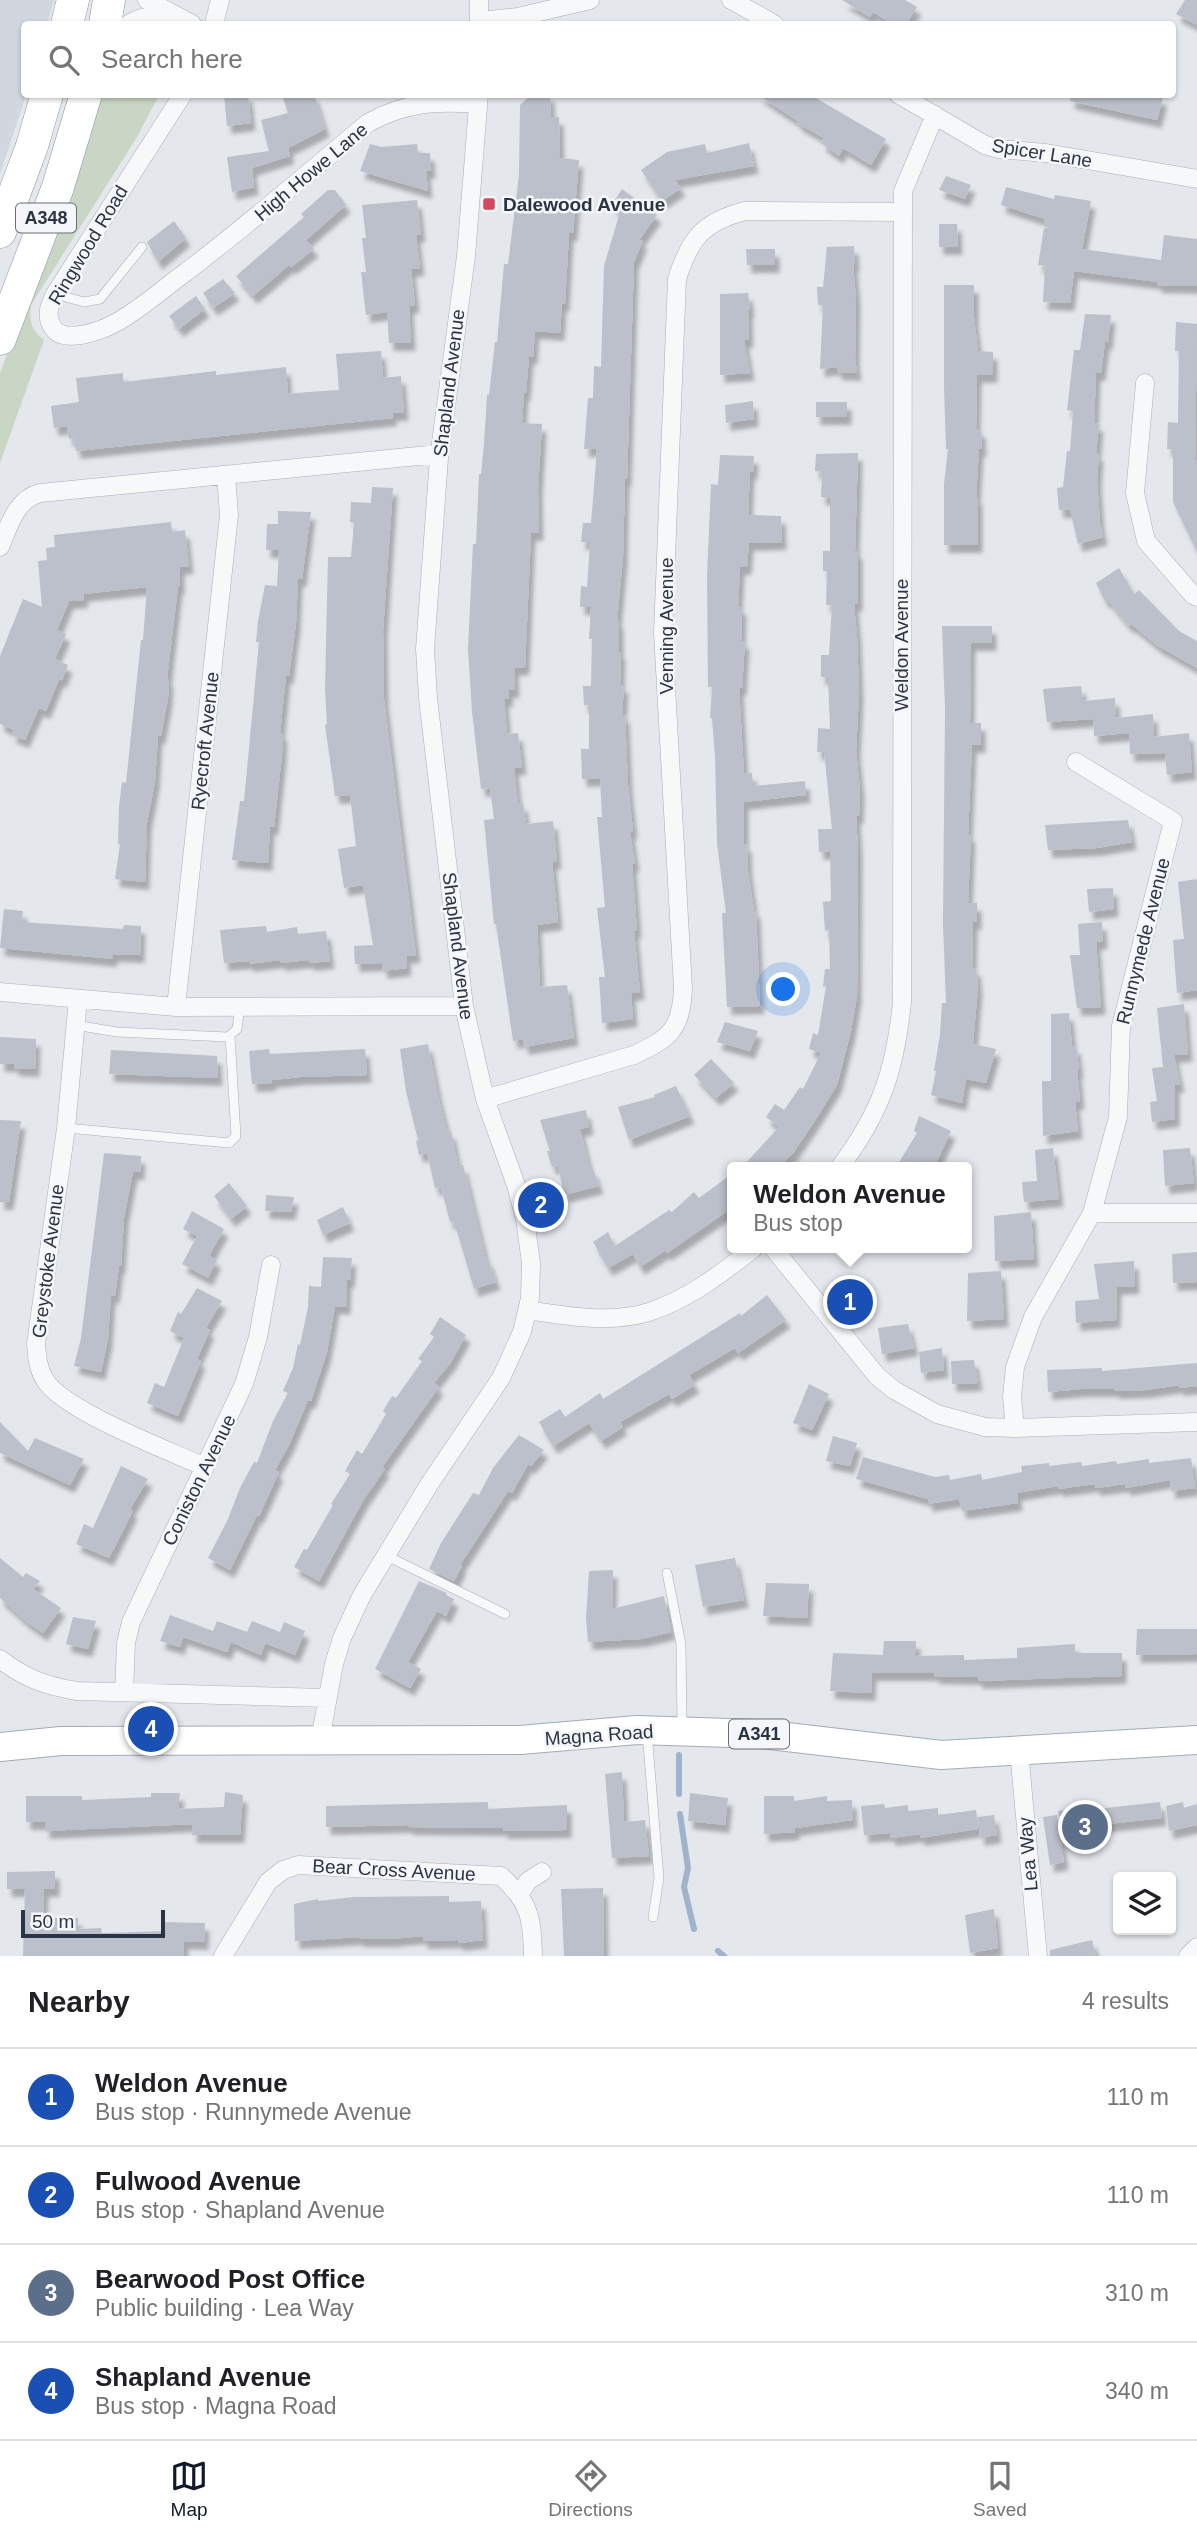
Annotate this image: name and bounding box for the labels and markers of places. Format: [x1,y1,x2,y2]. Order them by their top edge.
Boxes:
place label: Dalewood Avenue [503,194,665,215]
marker: Dalewood Avenue [481,196,497,212]
pin: 2 [518,1179,564,1231]
pin: 1 [827,1276,873,1328]
pin: 4 [128,1703,174,1755]
pin: 3 [1062,1801,1108,1853]

